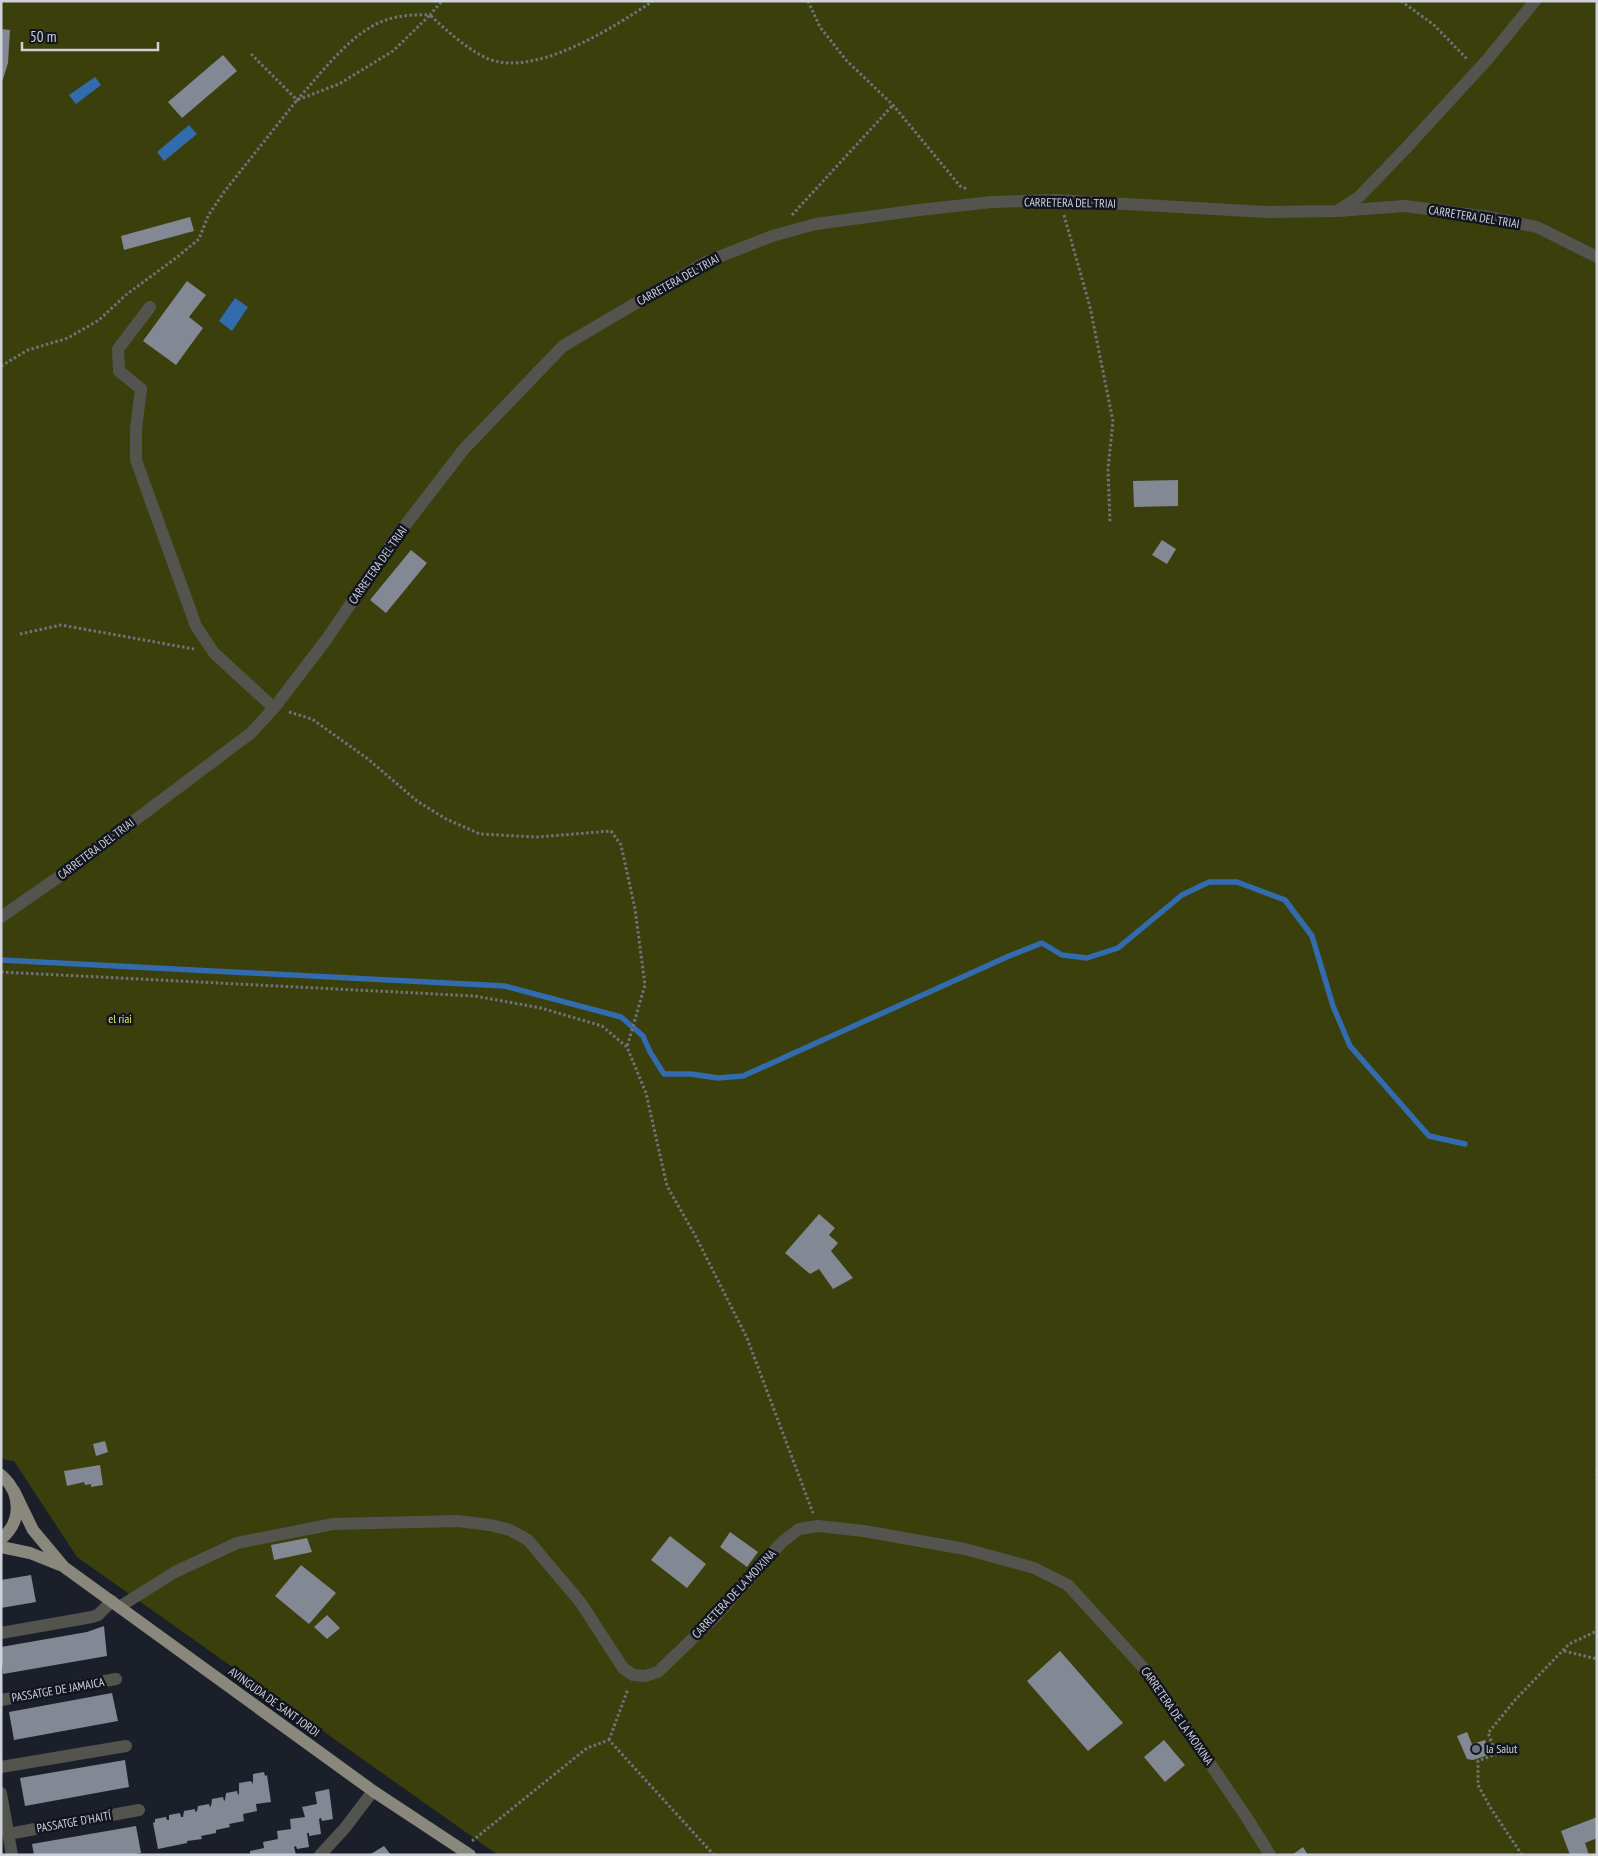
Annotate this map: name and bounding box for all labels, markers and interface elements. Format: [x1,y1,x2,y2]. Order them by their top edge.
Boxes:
scale bar [22,20,159,52]
text: 50 m [30,27,56,46]
street label: CARRETERA DEL TRIAI [1024,194,1116,211]
street label: CARRETERA DEL TRIAI [1427,202,1521,231]
street label: CARRETERA DEL TRIAI [634,251,722,308]
street label: CARRETERA DEL TRIAI [345,523,410,607]
street label: CARRETERA DEL TRIAI [54,815,137,882]
park label: el riai [108,1011,132,1026]
street label: CARRETERA DE LA MOIXINA [689,1546,779,1641]
street label: AVINGUDA DE SANT JORDI [226,1663,323,1740]
street label: CARRETERA DE LA MOIXINA [1138,1664,1217,1768]
street label: PASSATGE DE JAMAICA [10,1674,106,1705]
place label: la Salut [1486,1741,1518,1756]
marker: la Salut [1470,1743,1482,1755]
street label: PASSATGE D'HAITÍ [35,1808,113,1835]

